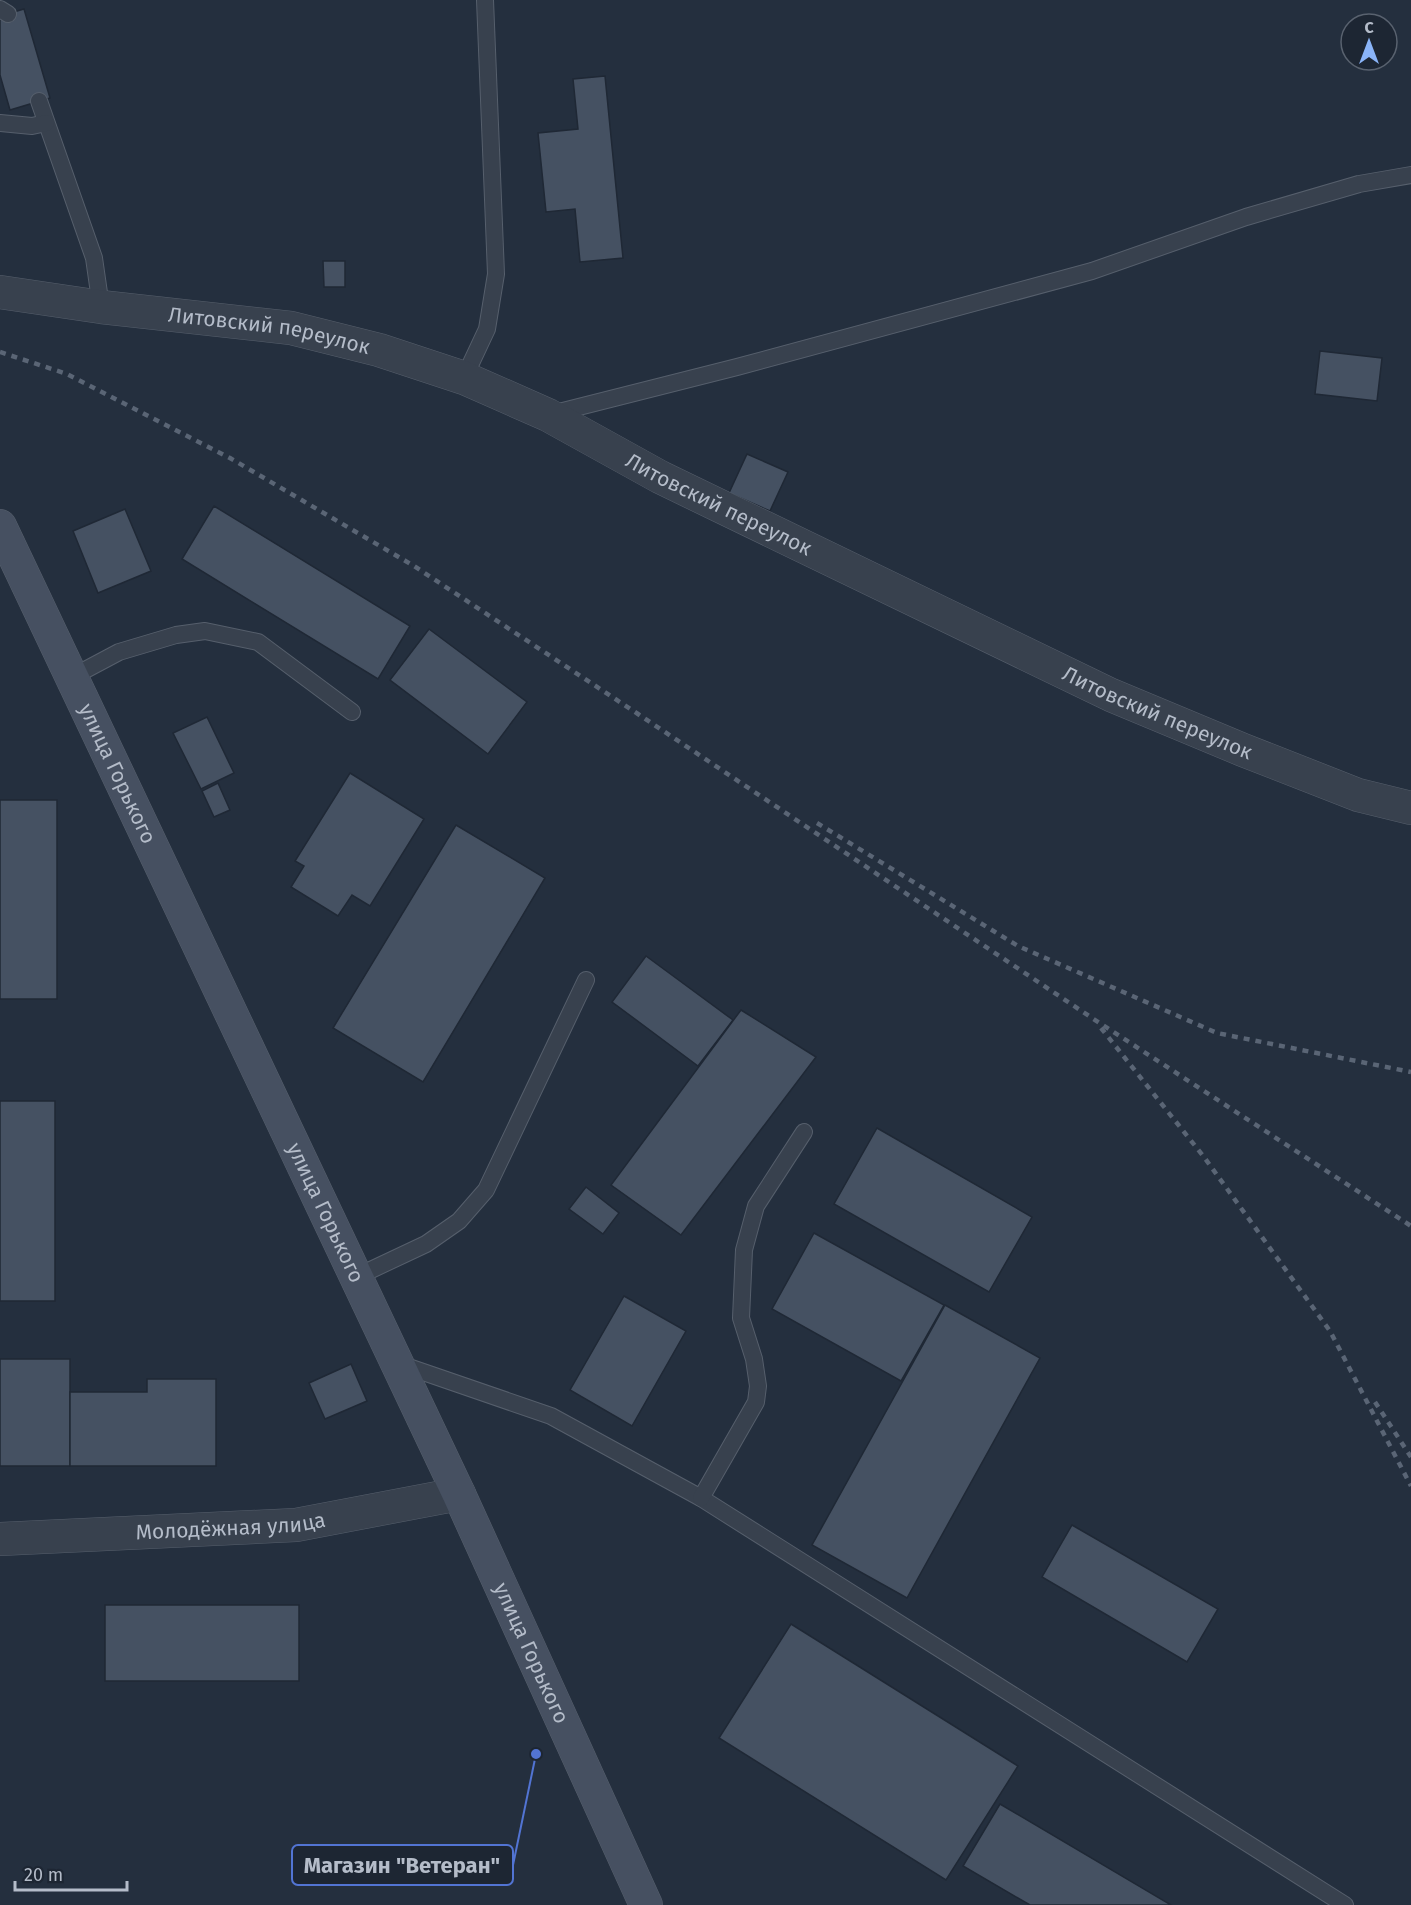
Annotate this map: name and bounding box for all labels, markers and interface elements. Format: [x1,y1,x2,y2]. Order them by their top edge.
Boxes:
north arrow [1339,12,1399,72]
text: С [1364,18,1374,37]
street label: Литовский переулок [167,302,373,360]
street label: Литовский переулок [621,448,816,561]
street label: Литовский переулок [1058,661,1256,765]
street label: улица Горького [73,699,162,848]
street label: улица Горького [281,1138,370,1287]
street label: Молодёжная улица [135,1507,328,1546]
street label: улица Горького [488,1578,575,1728]
callout: Магазин "Ветеран" [292,1845,513,1885]
text: Магазин "Ветеран" [304,1852,500,1879]
scale bar [15,1854,128,1892]
text: 20 m [24,1864,63,1886]

